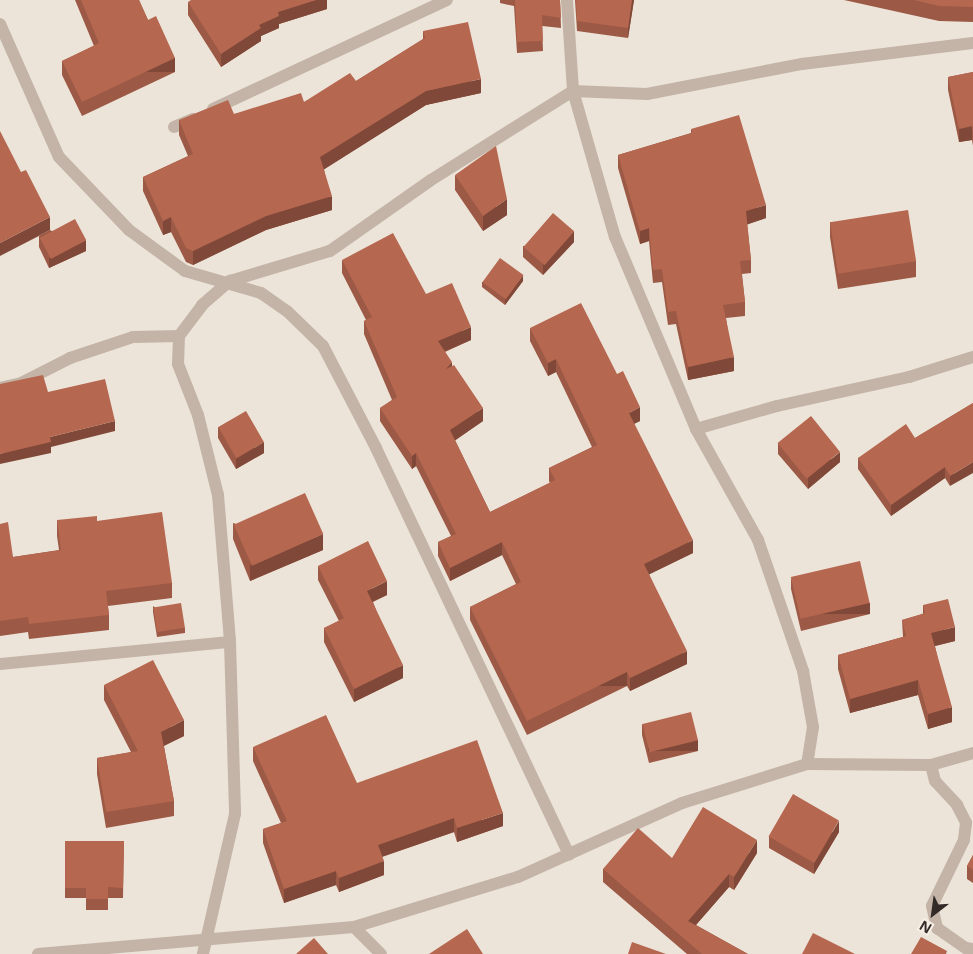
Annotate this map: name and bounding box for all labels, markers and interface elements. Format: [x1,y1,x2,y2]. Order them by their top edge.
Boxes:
north arrow [908,889,958,939]
text: N [916,916,935,939]

